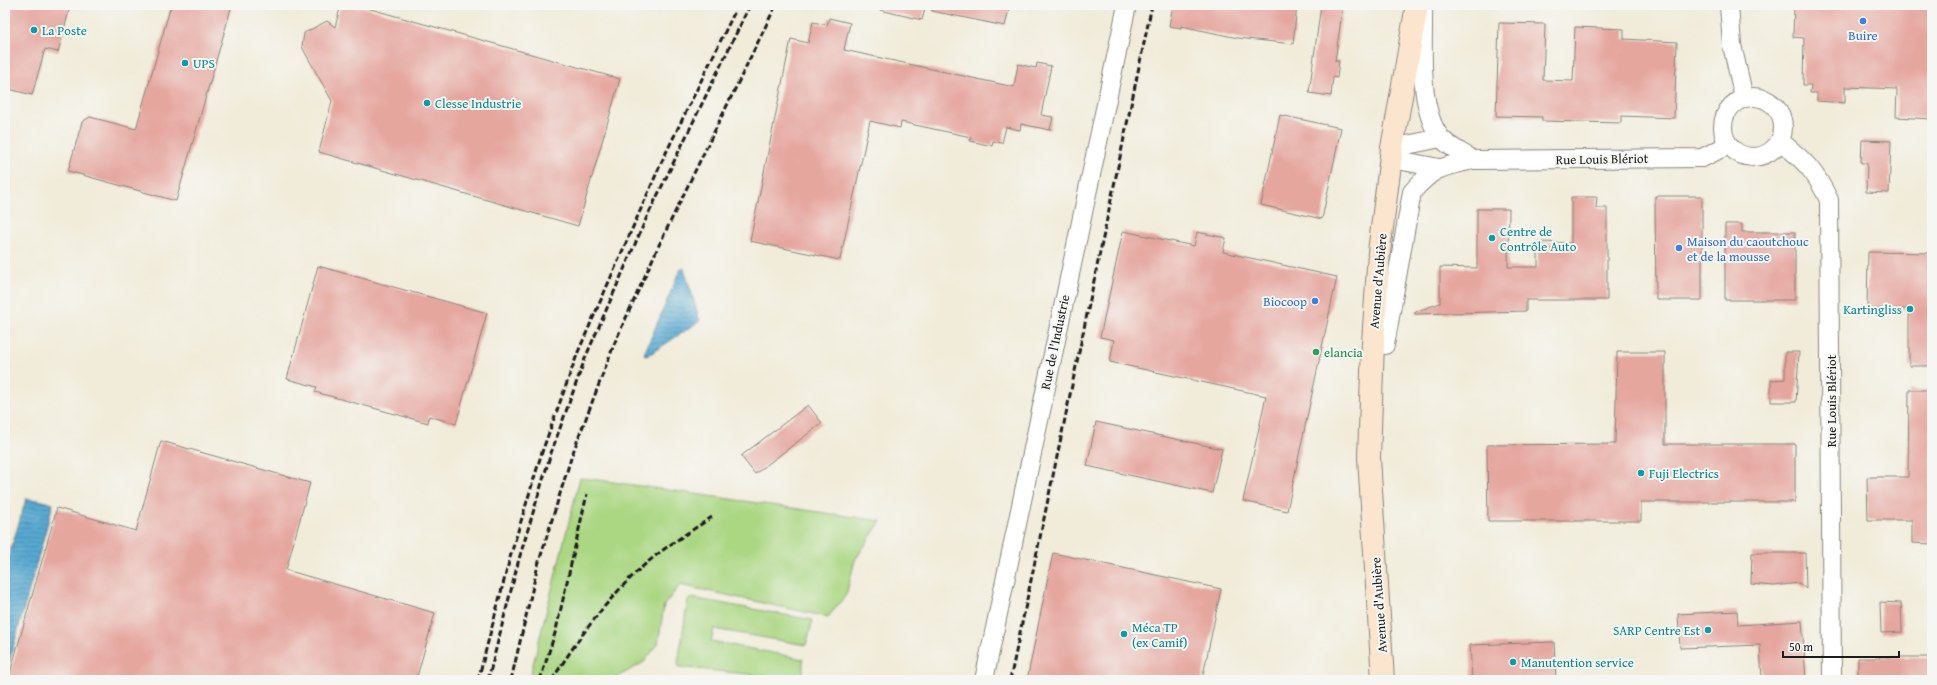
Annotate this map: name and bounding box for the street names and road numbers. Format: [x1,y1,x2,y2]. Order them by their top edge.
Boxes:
street label: Rue Louis Blériot [1556,149,1649,169]
street label: Avenue d'Aubière [1364,232,1392,330]
street label: Rue de l'Industrie [1036,293,1074,391]
street label: Rue Louis Blériot [1822,354,1841,447]
street label: Avenue d'Aubière [1366,557,1392,653]

